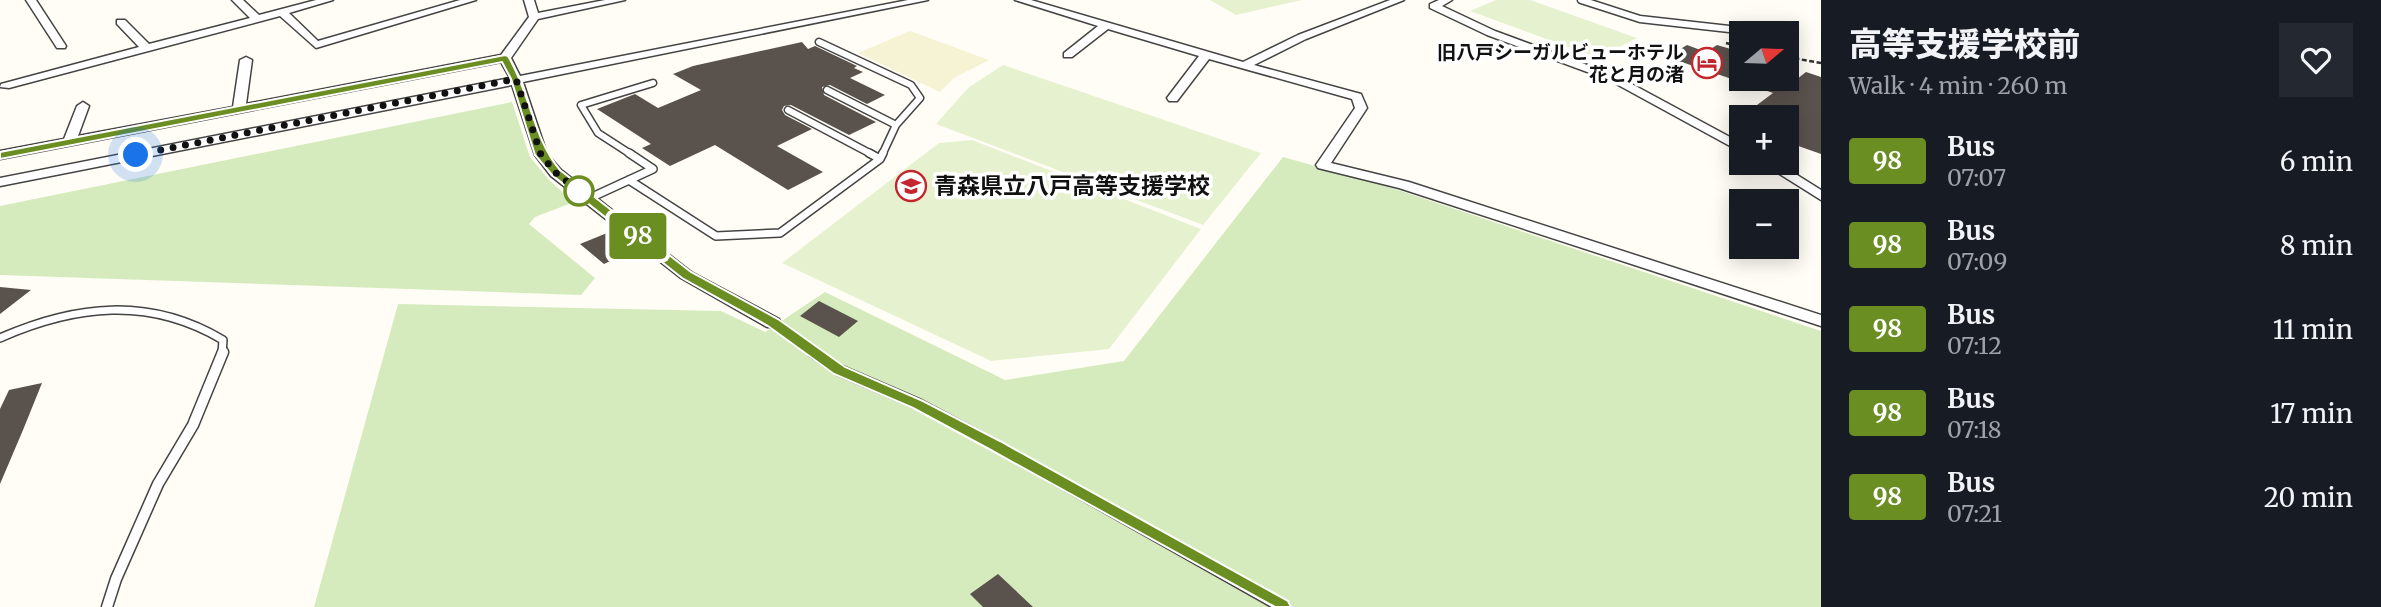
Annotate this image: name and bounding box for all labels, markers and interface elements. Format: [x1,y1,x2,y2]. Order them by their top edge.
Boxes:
north arrow [1729,21,1799,91]
map controls [1729,21,1799,259]
button: heart [2279,23,2353,97]
text: 高等支援学校前 [1849,24,2080,65]
place label: 旧八戸シーガルビューホテル 花と月の渚 [1437,40,1684,86]
hotel icon: 旧八戸シーガルビューホテル 花と月の渚 [1690,46,1724,80]
text: Walk · 4 min · 260 m [1849,71,2067,100]
button: + [1729,105,1799,175]
text: Bus [1947,130,1995,163]
your location [118,137,153,172]
text: 98 [1873,145,1902,176]
text: 6 min [2280,145,2353,178]
text: 07:07 [1947,163,2006,192]
school or university icon: 青森県立八戸高等支援学校 [894,169,928,203]
place label: 青森県立八戸高等支援学校 [934,171,1210,200]
unlabelled marker [564,176,594,206]
button: − [1729,189,1799,259]
line badge: 98 [606,213,670,259]
text: Bus [1947,214,1995,247]
text: 98 [623,220,653,251]
text: 98 [1873,229,1902,260]
text: 8 min [2280,229,2353,262]
text: 07:09 [1947,247,2007,276]
text: Bus [1947,298,1995,331]
text: 98 [1873,313,1902,344]
text: 11 min [2273,313,2353,346]
text: 07:12 [1947,331,2002,360]
text: Bus [1947,382,1995,415]
text: 98 [1873,397,1902,428]
text: 17 min [2270,397,2353,430]
text: 07:18 [1947,415,2001,444]
text: Bus [1947,466,1995,499]
text: 98 [1873,481,1902,512]
text: 20 min [2264,481,2353,514]
text: 07:21 [1947,499,2002,528]

